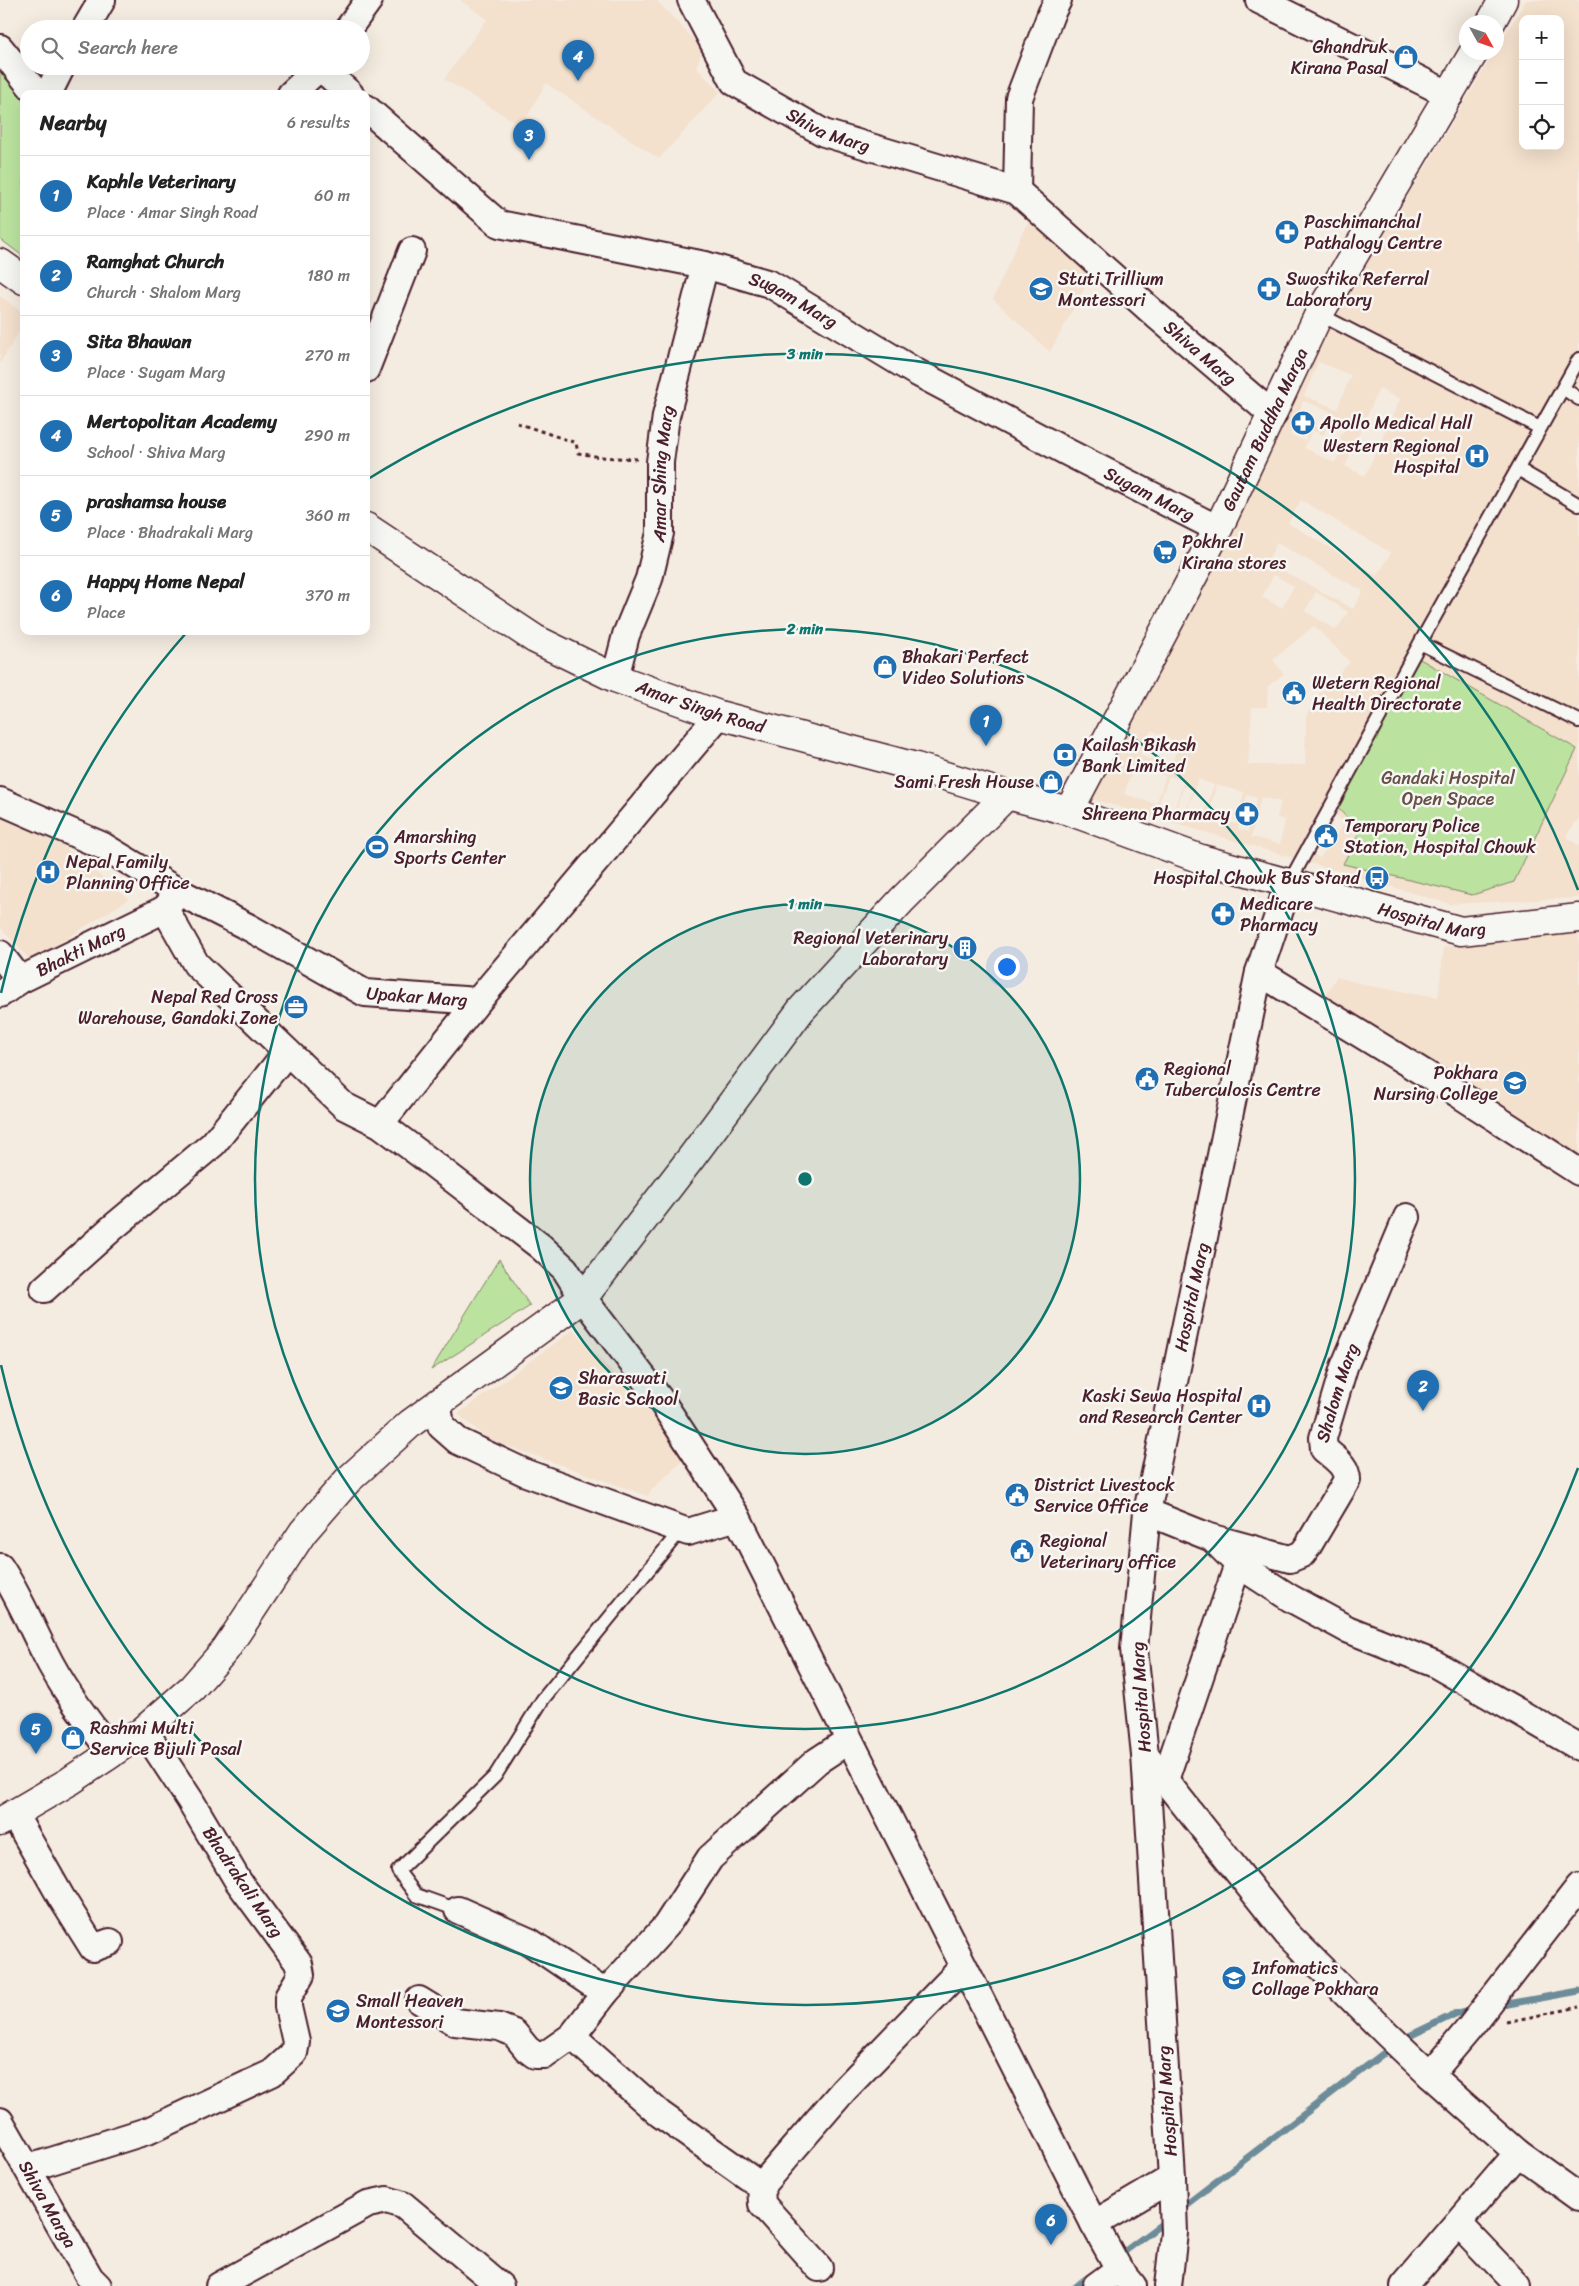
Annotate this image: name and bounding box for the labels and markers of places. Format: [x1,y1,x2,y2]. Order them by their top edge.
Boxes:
place label: Ghandruk Kirana Pasal [1291,31,1389,84]
pin: 4 [562,40,594,81]
shop icon: Ghandruk Kirana Pasal [1393,44,1419,70]
pin: 3 [513,119,545,160]
place label: Paschimanchal Pathalogy Centre [1304,206,1442,259]
pharmacy icon: Paschimanchal Pathalogy Centre [1274,219,1300,245]
place label: Stuti Trillium Montessori [1058,263,1164,316]
place label: Swostika Referral Laboratory [1286,263,1430,316]
school or university icon: Stuti Trillium Montessori [1028,276,1054,302]
pharmacy icon: Swostika Referral Laboratory [1256,276,1282,302]
place label: Apollo Medical Hall [1319,407,1473,439]
pharmacy icon: Apollo Medical Hall [1290,410,1316,436]
place label: Western Regional Hospital [1323,430,1461,483]
hospital icon: Western Regional Hospital [1464,443,1490,469]
place label: Pokhrel Kirana stores [1182,526,1287,579]
supermarket icon: Pokhrel Kirana stores [1152,539,1178,565]
place label: Bhakari Perfect Video Solutions [902,641,1029,694]
shop icon: Bhakari Perfect Video Solutions [872,654,898,680]
place label: Wetern Regional Health Directorate [1312,667,1461,720]
public building icon: Wetern Regional Health Directorate [1281,680,1307,706]
pin: 1 [970,705,1002,746]
place label: Kailash Bikash Bank Limited [1082,729,1196,782]
bank icon: Kailash Bikash Bank Limited [1052,742,1078,768]
place label: Sami Fresh House [894,766,1034,798]
shop icon: Sami Fresh House [1038,769,1064,795]
place label: Shreena Pharmacy [1082,798,1231,830]
pharmacy icon: Shreena Pharmacy [1234,801,1260,827]
place label: Temporary Police Station, Hospital Chowk [1344,810,1536,863]
place label: Amarshing Sports Center [393,821,507,874]
public building icon: Temporary Police Station, Hospital Chowk [1313,823,1339,849]
sports icon: Amarshing Sports Center [364,834,390,860]
place label: Nepal Family Planning Office [66,846,190,899]
hospital icon: Nepal Family Planning Office [35,859,61,885]
place label: Hospital Chowk Bus Stand [1154,862,1362,894]
bus stop icon: Hospital Chowk Bus Stand [1364,865,1390,891]
place label: Medicare Pharmacy [1240,888,1319,941]
pharmacy icon: Medicare Pharmacy [1210,901,1236,927]
place label: Regional Veterinary Laboratary [793,922,949,975]
building icon: Regional Veterinary Laboratary [952,935,978,961]
place label: Nepal Red Cross Warehouse, Gandaki Zone [78,981,279,1034]
office icon: Nepal Red Cross Warehouse, Gandaki Zone [283,994,309,1020]
place label: Regional Tuberculosis Centre [1164,1053,1321,1106]
place label: Pokhara Nursing College [1374,1057,1498,1110]
public building icon: Regional Tuberculosis Centre [1134,1066,1160,1092]
school or university icon: Pokhara Nursing College [1502,1070,1528,1096]
centre of rings [796,1170,814,1188]
place label: Sharaswati Basic School [578,1362,679,1415]
pin: 2 [1407,1370,1439,1411]
school or university icon: Sharaswati Basic School [548,1375,574,1401]
place label: Kaski Sewa Hospital and Research Center [1079,1380,1244,1433]
hospital icon: Kaski Sewa Hospital and Research Center [1246,1393,1272,1419]
place label: District Livestock Service Office [1034,1469,1175,1522]
public building icon: District Livestock Service Office [1004,1482,1030,1508]
place label: Regional Veterinary office [1040,1525,1176,1578]
public building icon: Regional Veterinary office [1009,1538,1035,1564]
place label: Rashmi Multi Service Bijuli Pasal [90,1712,243,1765]
pin: 5 [20,1713,52,1754]
shop icon: Rashmi Multi Service Bijuli Pasal [60,1725,86,1751]
place label: Infomatics Collage Pokhara [1251,1952,1379,2005]
school or university icon: Infomatics Collage Pokhara [1221,1965,1247,1991]
place label: Small Heaven Montessori [356,1985,464,2038]
school or university icon: Small Heaven Montessori [325,1998,351,2024]
pin: 6 [1035,2204,1067,2245]

